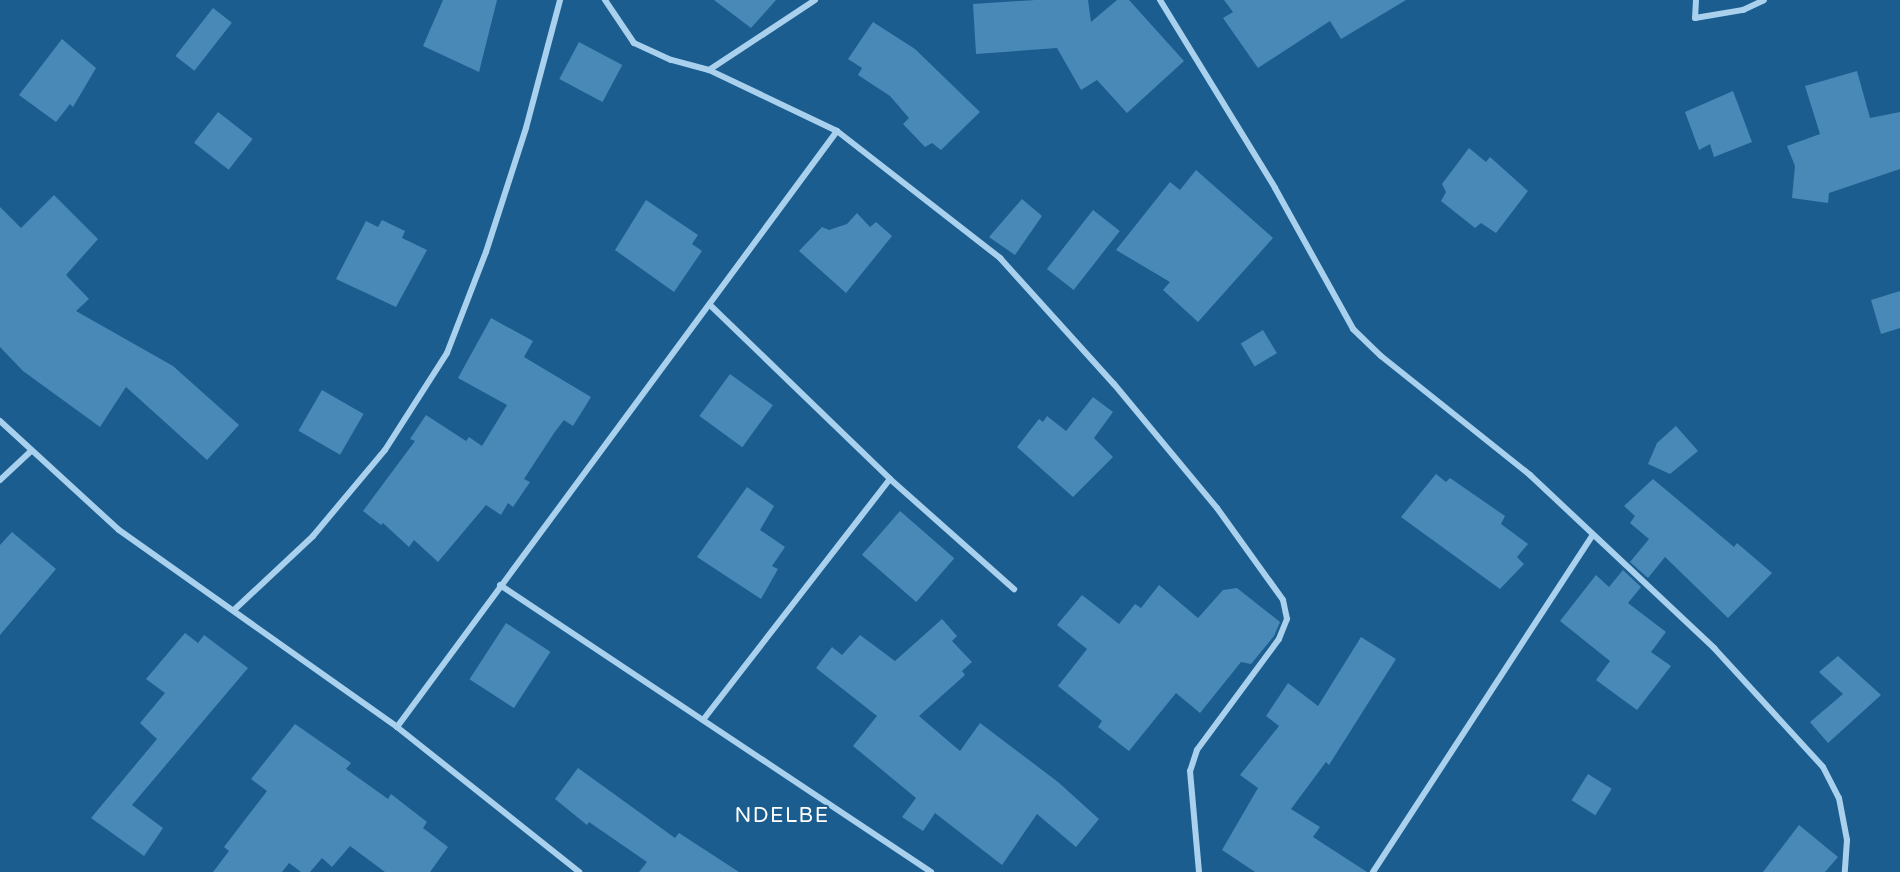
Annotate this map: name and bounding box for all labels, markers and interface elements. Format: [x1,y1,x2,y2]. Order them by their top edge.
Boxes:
district label: NDELBE [734,803,830,829]

